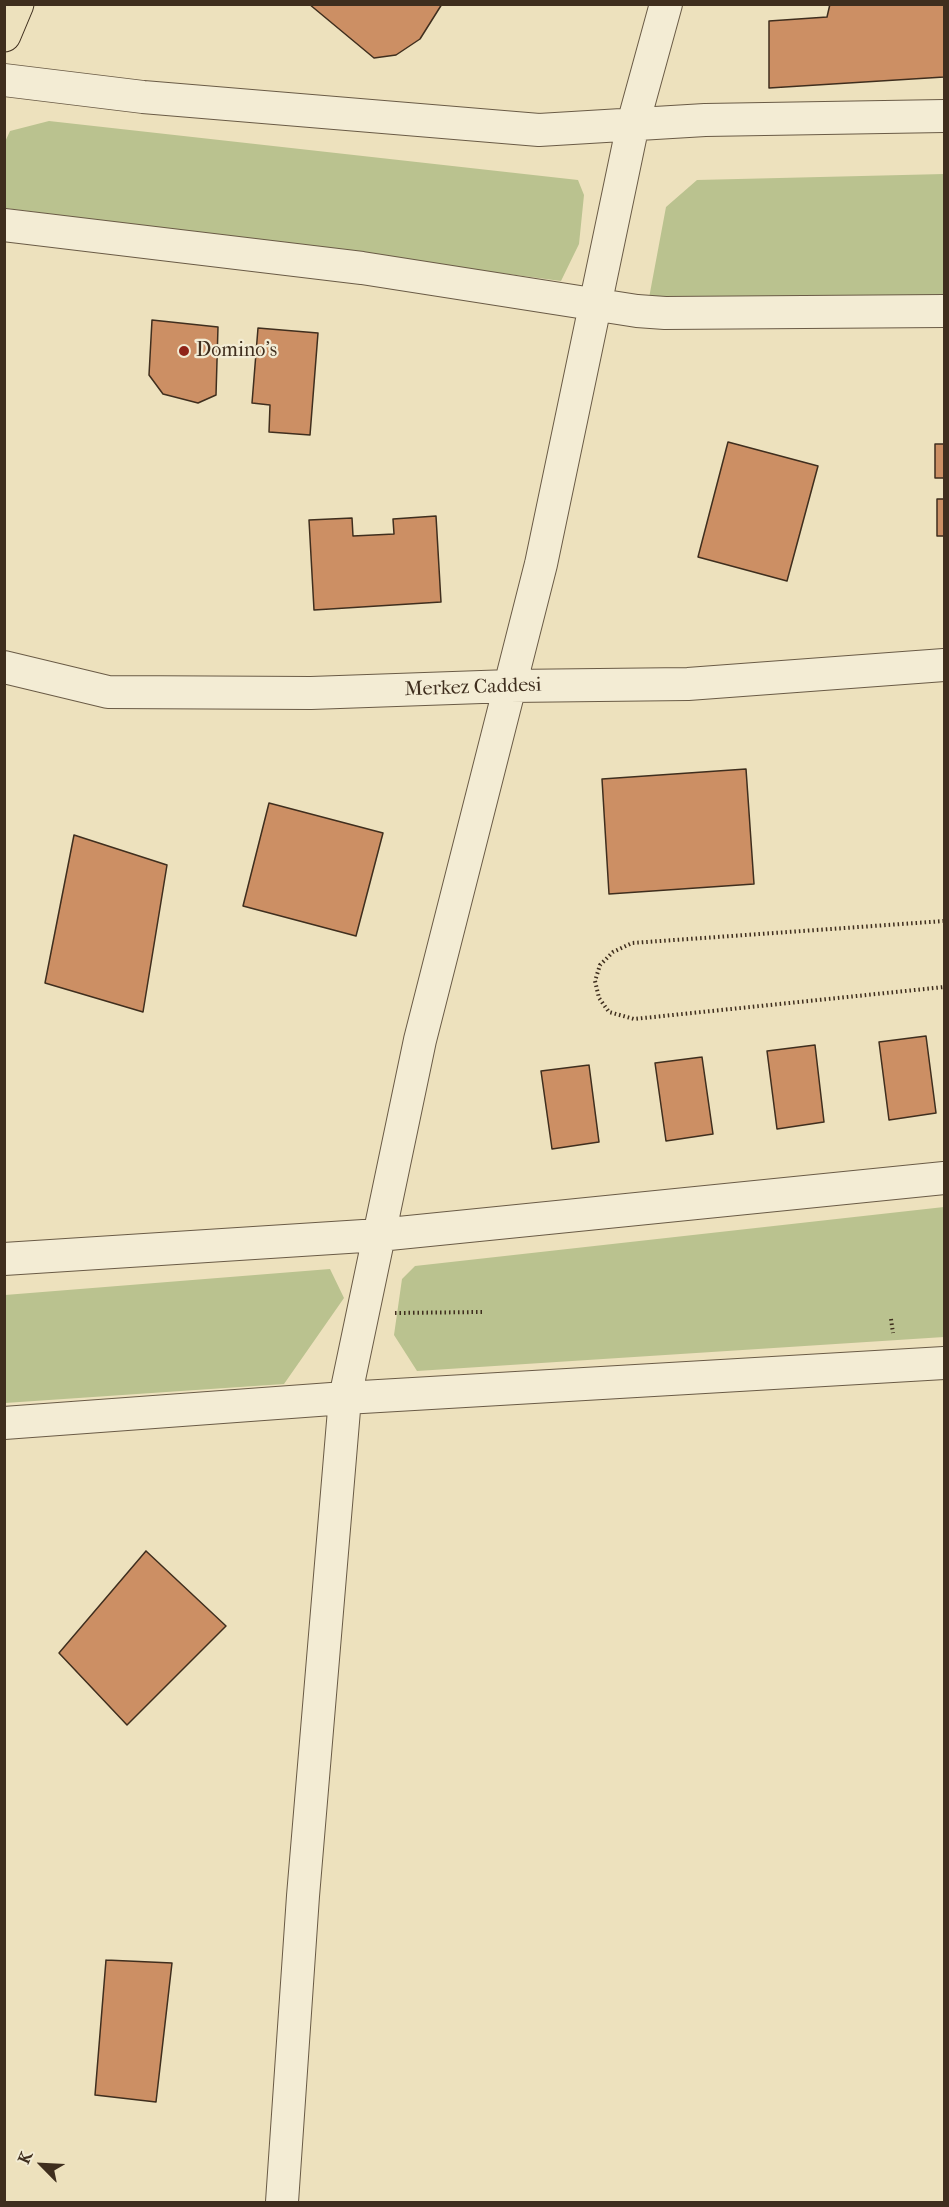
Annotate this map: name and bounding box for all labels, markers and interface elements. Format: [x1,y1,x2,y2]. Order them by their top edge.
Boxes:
place label: Domino's [196,339,277,363]
marker: Domino's [177,344,191,358]
street label: Merkez Caddesi [404,674,542,702]
north arrow [12,2135,72,2195]
text: K [14,2148,36,2167]

